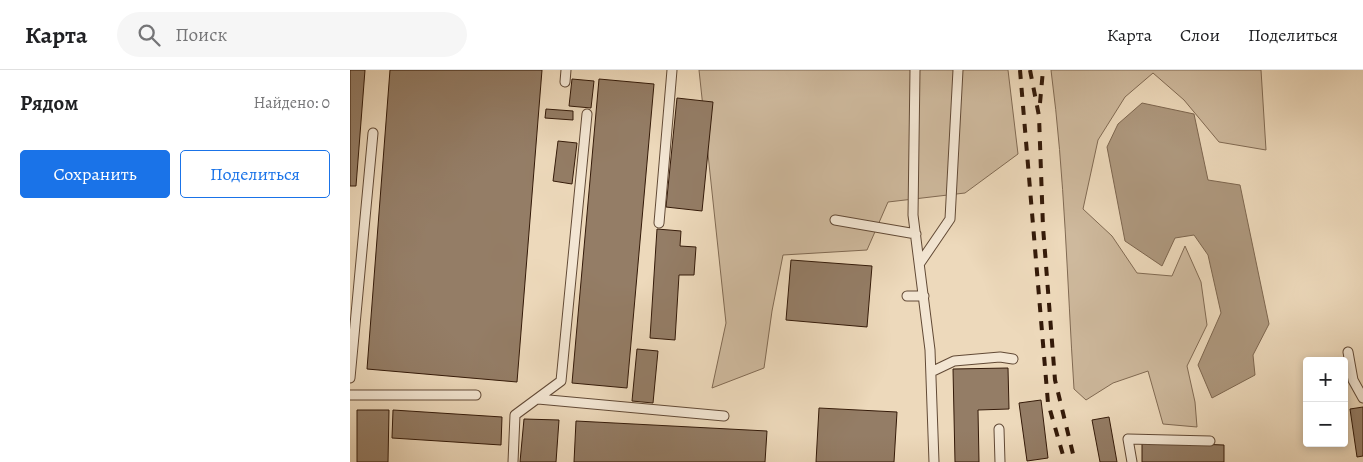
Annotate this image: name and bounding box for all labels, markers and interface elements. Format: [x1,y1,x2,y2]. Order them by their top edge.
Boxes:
search box [117,12,467,57]
text: Карта [25,19,87,51]
icon: search [135,21,163,49]
text: Поиск [175,22,227,48]
text: Карта [1107,23,1152,47]
text: Слои [1180,23,1220,47]
text: Поделиться [1248,23,1338,47]
text: Рядом [20,89,78,117]
text: Найдено: 0 [253,92,330,114]
button: Сохранить [20,150,170,198]
button: Поделиться [180,150,330,198]
map controls [1303,357,1348,447]
button: + [1303,357,1348,402]
button: − [1303,402,1348,447]

